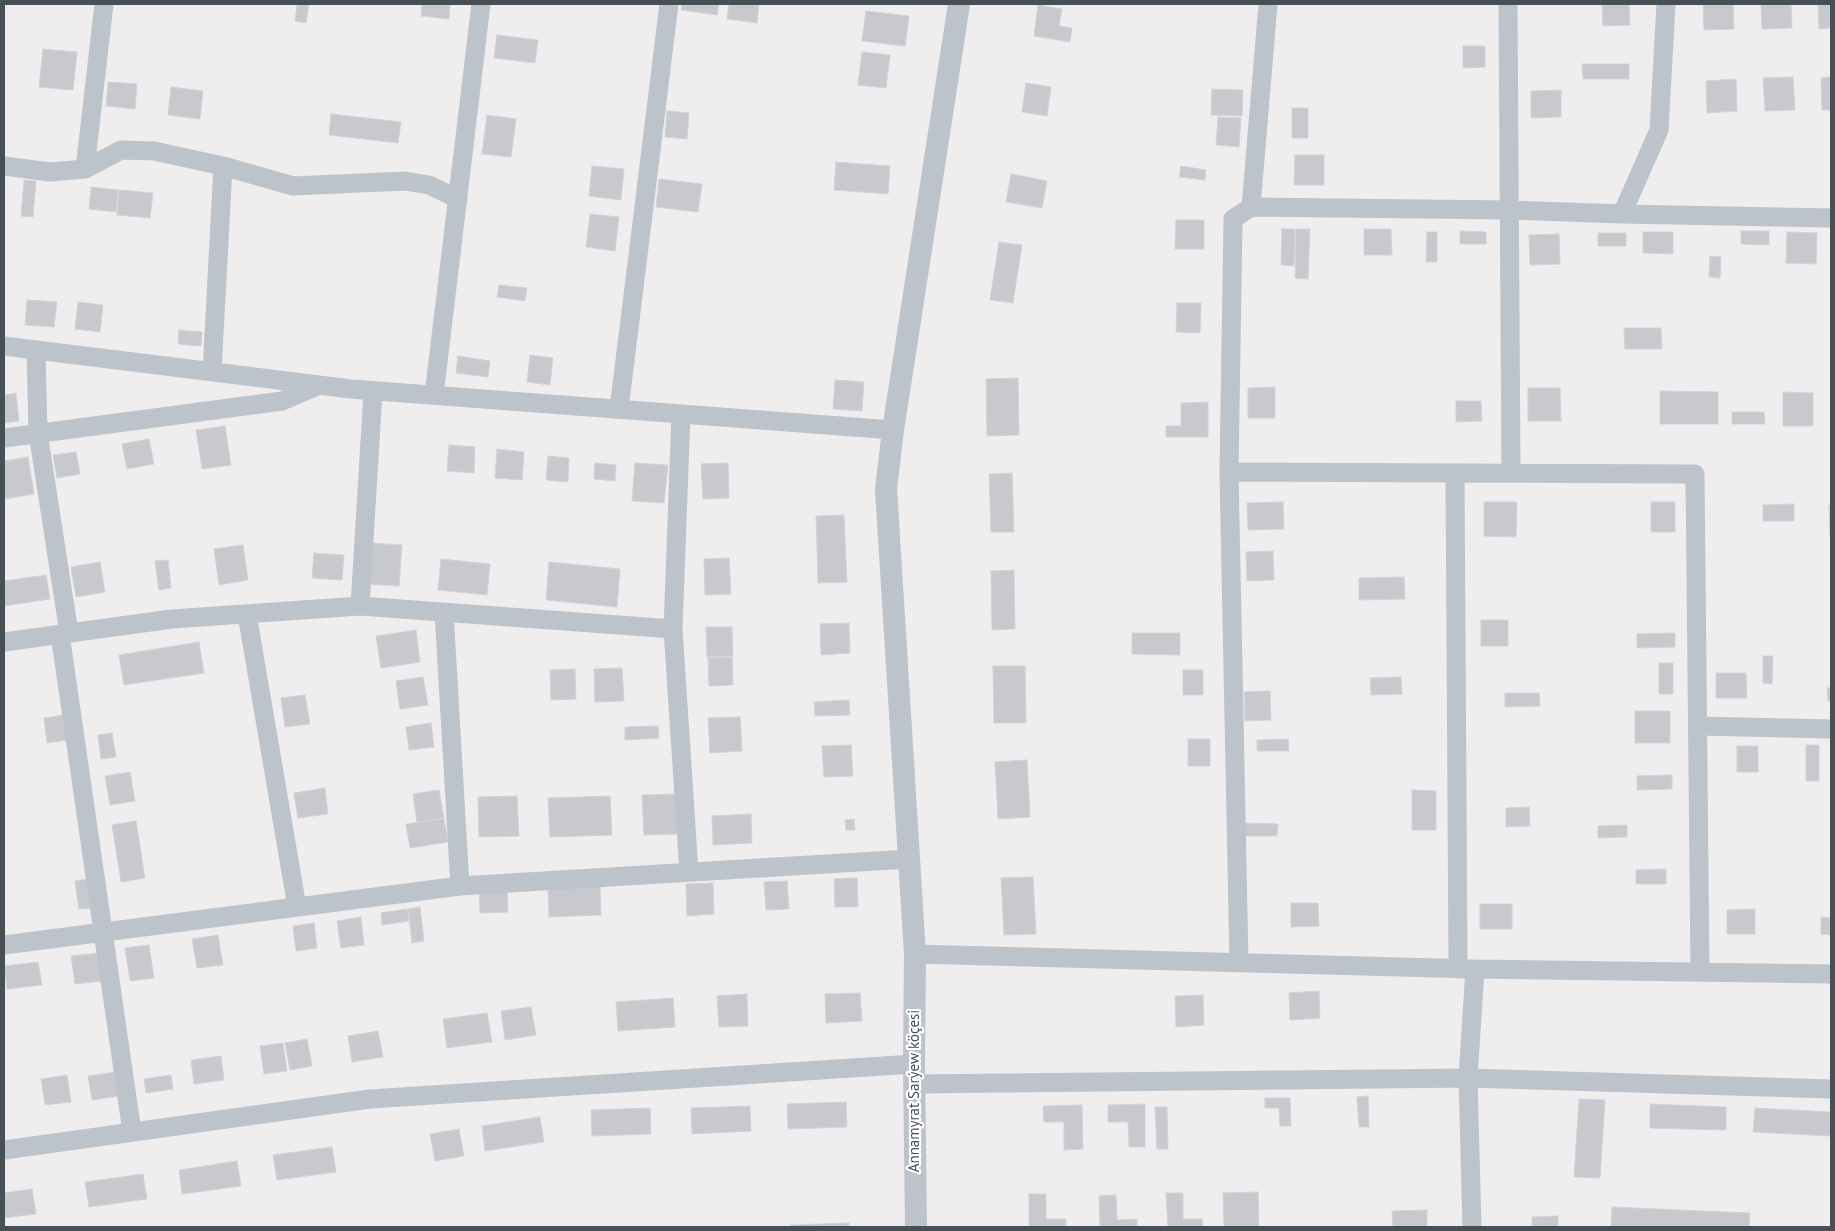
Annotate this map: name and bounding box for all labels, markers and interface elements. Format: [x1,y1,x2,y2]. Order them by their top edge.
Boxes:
street label: Annamyrat Sarýew köçesi [906,1010,924,1172]

